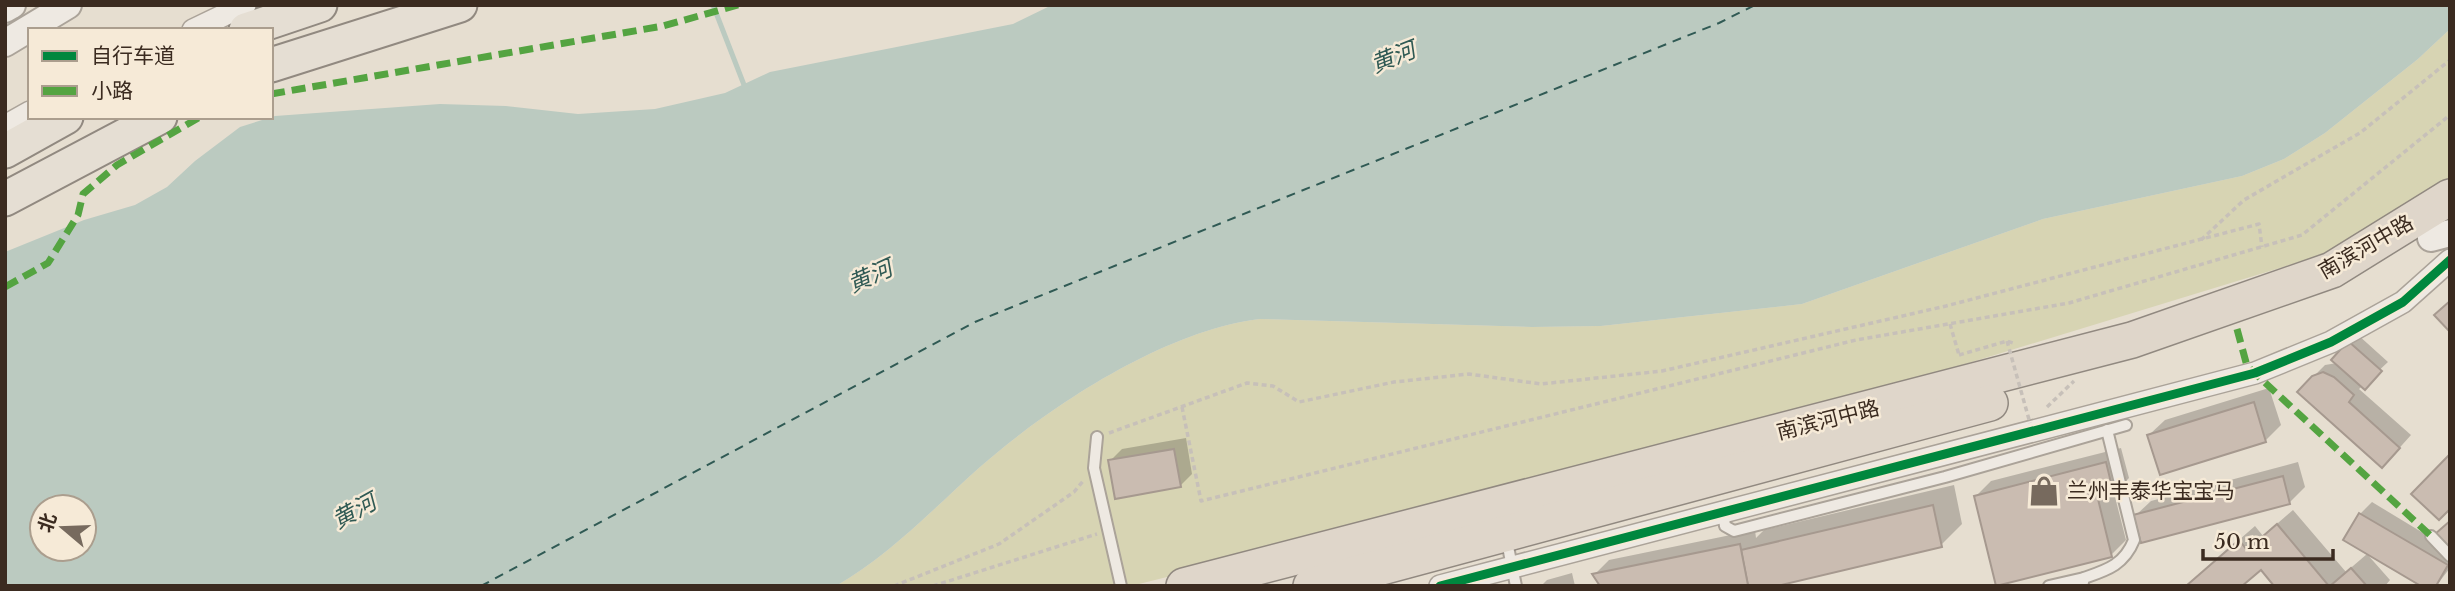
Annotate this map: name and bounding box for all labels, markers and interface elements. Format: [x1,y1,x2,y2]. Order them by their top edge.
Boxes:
legend [28,28,273,119]
water label: 黄河 [1366,34,1423,79]
text: 自行车道 [91,43,175,69]
text: 小路 [91,78,133,104]
street label: 南滨河中路 [2314,209,2418,285]
water label: 黄河 [843,252,900,298]
street label: 南滨河中路 [1774,395,1882,445]
shop icon: 兰州丰泰华宝宝马 [2027,474,2061,508]
place label: 兰州丰泰华宝宝马 [2067,478,2235,504]
water label: 黄河 [327,486,384,534]
north arrow [28,493,98,563]
text: 北 [33,510,61,535]
scale bar [2203,518,2332,562]
text: 50 m [2214,529,2270,555]

